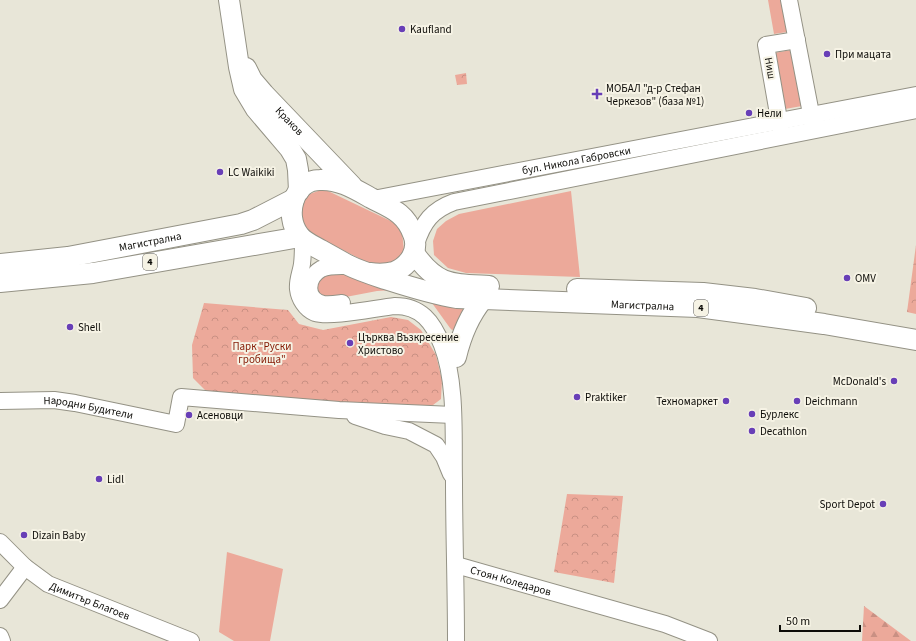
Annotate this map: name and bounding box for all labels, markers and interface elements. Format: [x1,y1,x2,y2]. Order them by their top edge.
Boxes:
place label: Kaufland [410,22,452,37]
marker: Kaufland [397,24,407,34]
place label: При мацата [835,47,891,62]
marker: При мацата [822,49,832,59]
street label: Ниш [761,56,779,80]
place label: МОБАЛ "д-р Стефан Черкезов" (база №1) [606,81,704,109]
marker: МОБАЛ "д-р Стефан Черкезов" (база №1) [591,88,603,100]
street label: Краков [272,103,307,139]
place label: Нели [757,106,782,121]
marker: Нели [744,108,754,118]
street label: бул. Никола Габровски [521,142,632,178]
place label: LC Waikiki [228,165,275,180]
marker: LC Waikiki [215,167,225,177]
street label: Магистрална [118,228,183,255]
road number: 4 [143,254,157,270]
place label: OMV [855,271,876,286]
marker: OMV [842,273,852,283]
street label: Магистрална [611,296,675,314]
road number: 4 [694,300,708,316]
place label: Shell [78,320,101,335]
marker: Shell [65,322,75,332]
place label: Църква Възкресение Христово [358,330,459,358]
marker: Църква Възкресение Христово [345,338,355,348]
park label: Парк "Руски гробища" [232,339,292,367]
place label: McDonald's [833,374,886,389]
marker: McDonald's [889,376,899,386]
place label: Praktiker [585,390,627,405]
street label: Народни Будители [43,392,135,422]
marker: Praktiker [572,392,582,402]
place label: Техномаркет [656,394,718,409]
place label: Deichmann [805,394,858,409]
marker: Техномаркет [721,396,731,406]
marker: Deichmann [792,396,802,406]
place label: Бурлекс [760,407,799,422]
place label: Асеновци [197,408,243,423]
marker: Бурлекс [747,409,757,419]
marker: Асеновци [184,410,194,420]
place label: Decathlon [760,424,807,439]
marker: Decathlon [747,426,757,436]
place label: Lidl [107,472,124,487]
marker: Lidl [94,474,104,484]
place label: Sport Depot [820,497,875,512]
marker: Sport Depot [878,499,888,509]
place label: Dizain Baby [32,528,86,543]
marker: Dizain Baby [19,530,29,540]
street label: Стоян Коледаров [469,562,554,599]
street label: Димитър Благоев [48,578,133,624]
scale bar [780,607,860,633]
text: 50 m [786,613,810,630]

